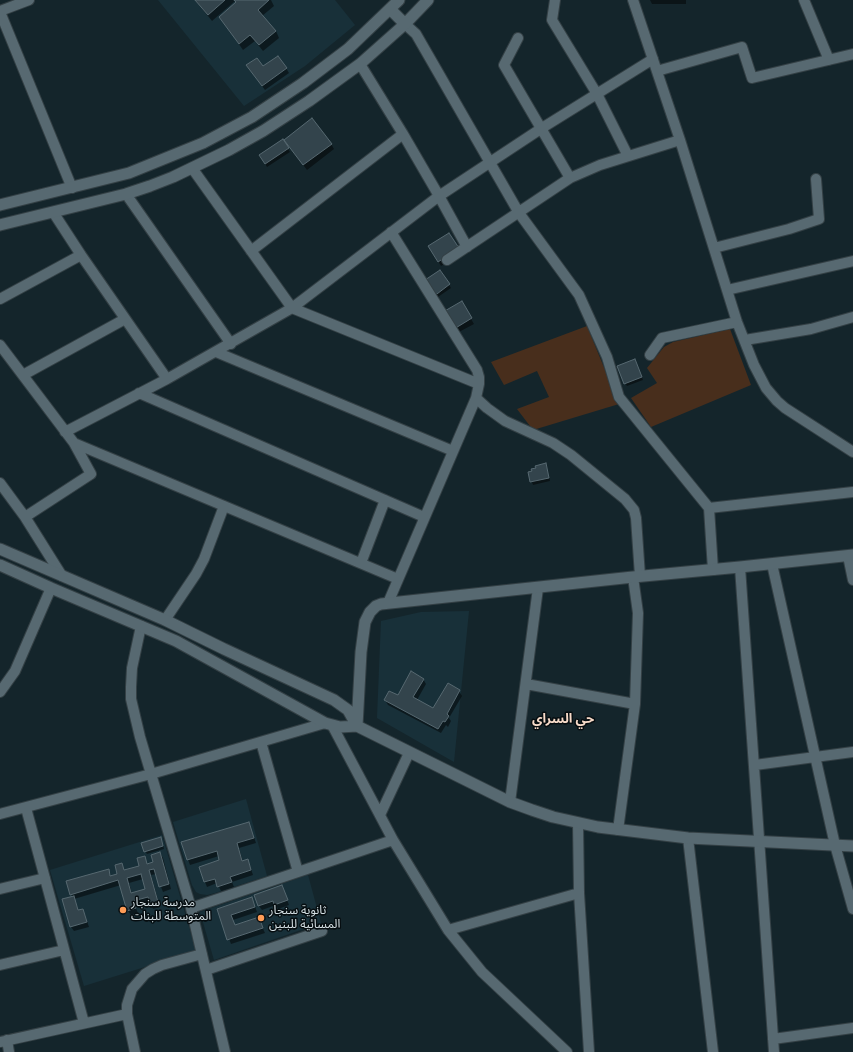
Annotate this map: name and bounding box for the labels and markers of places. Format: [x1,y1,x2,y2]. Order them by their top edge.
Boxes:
place label: مدرسة سنجار المتوسطة للبنات [131,896,211,924]
place label: ثانوية سنجار المسائية للبنين [269,904,340,932]
marker: مدرسة سنجار المتوسطة للبنات [118,905,128,915]
marker: ثانوية سنجار المسائية للبنين [256,913,266,923]

